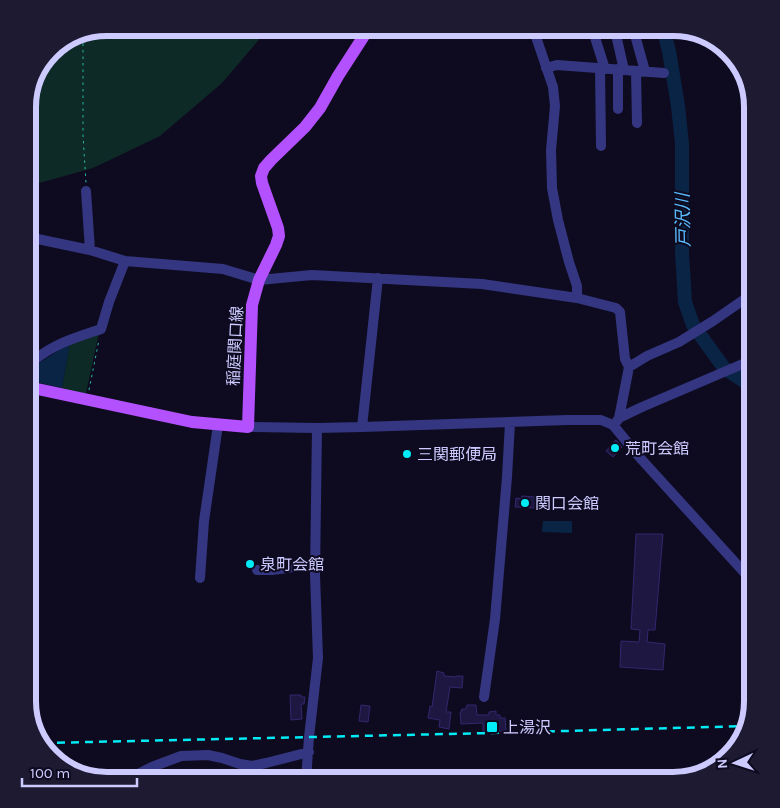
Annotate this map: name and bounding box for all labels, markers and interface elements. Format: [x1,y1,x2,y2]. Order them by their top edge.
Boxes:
water label: 戸沢川 [671,191,694,247]
street label: 稲庭関口線 [223,306,247,386]
place label: 荒町会館 [625,439,689,458]
marker: 荒町会館 [609,442,621,454]
place label: 三関郵便局 [417,445,497,464]
marker: 三関郵便局 [401,448,413,460]
place label: 関口会館 [535,494,599,513]
marker: 関口会館 [519,497,531,509]
place label: 泉町会館 [260,555,324,574]
marker: 泉町会館 [244,558,256,570]
place label: 上湯沢 [503,718,551,737]
marker: 上湯沢 [485,720,499,734]
north arrow [710,738,760,788]
scale bar [22,756,138,788]
text: N [714,758,731,769]
text: 100 m [30,764,70,782]

